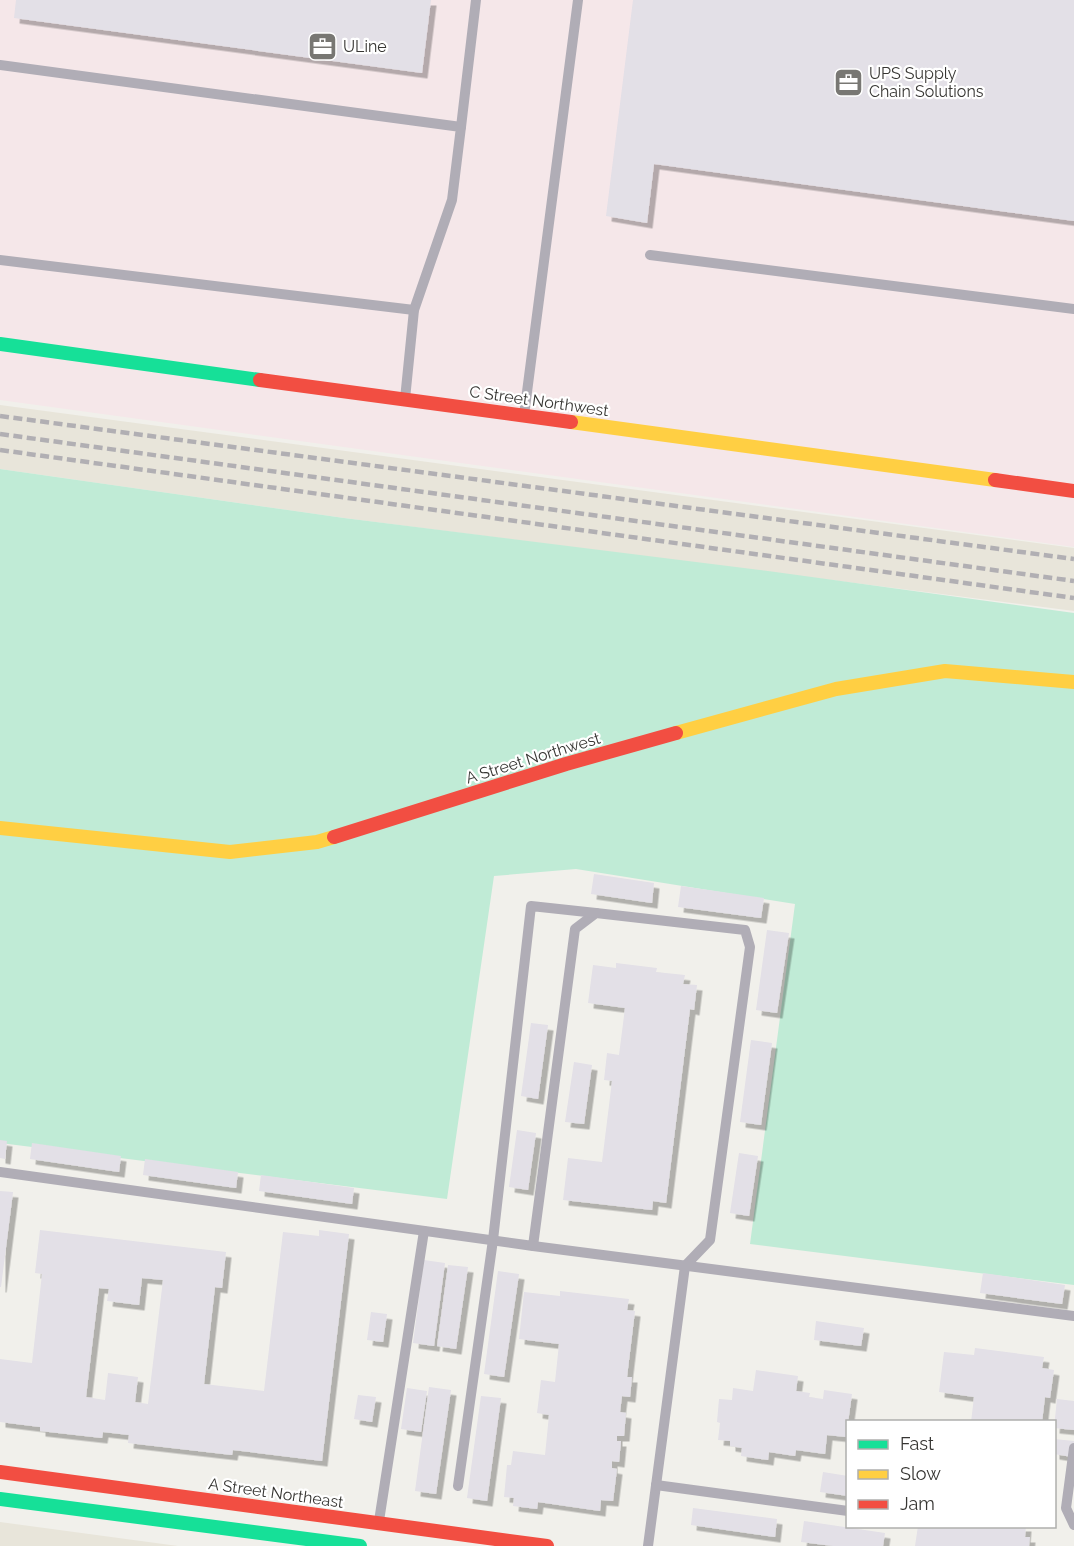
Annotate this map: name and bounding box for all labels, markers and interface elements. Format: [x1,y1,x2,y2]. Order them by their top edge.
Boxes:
office icon: ULine [306,30,338,62]
place label: ULine [343,37,387,56]
place label: UPS Supply Chain Solutions [869,64,984,101]
office icon: UPS Supply Chain Solutions [832,66,864,98]
street label: C Street Northwest [468,382,611,420]
street label: A Street Northwest [463,728,603,788]
legend [846,1420,1056,1528]
text: Fast [900,1433,934,1454]
text: Slow [900,1463,941,1484]
street label: A Street Northeast [207,1474,345,1512]
text: Jam [900,1493,935,1514]

